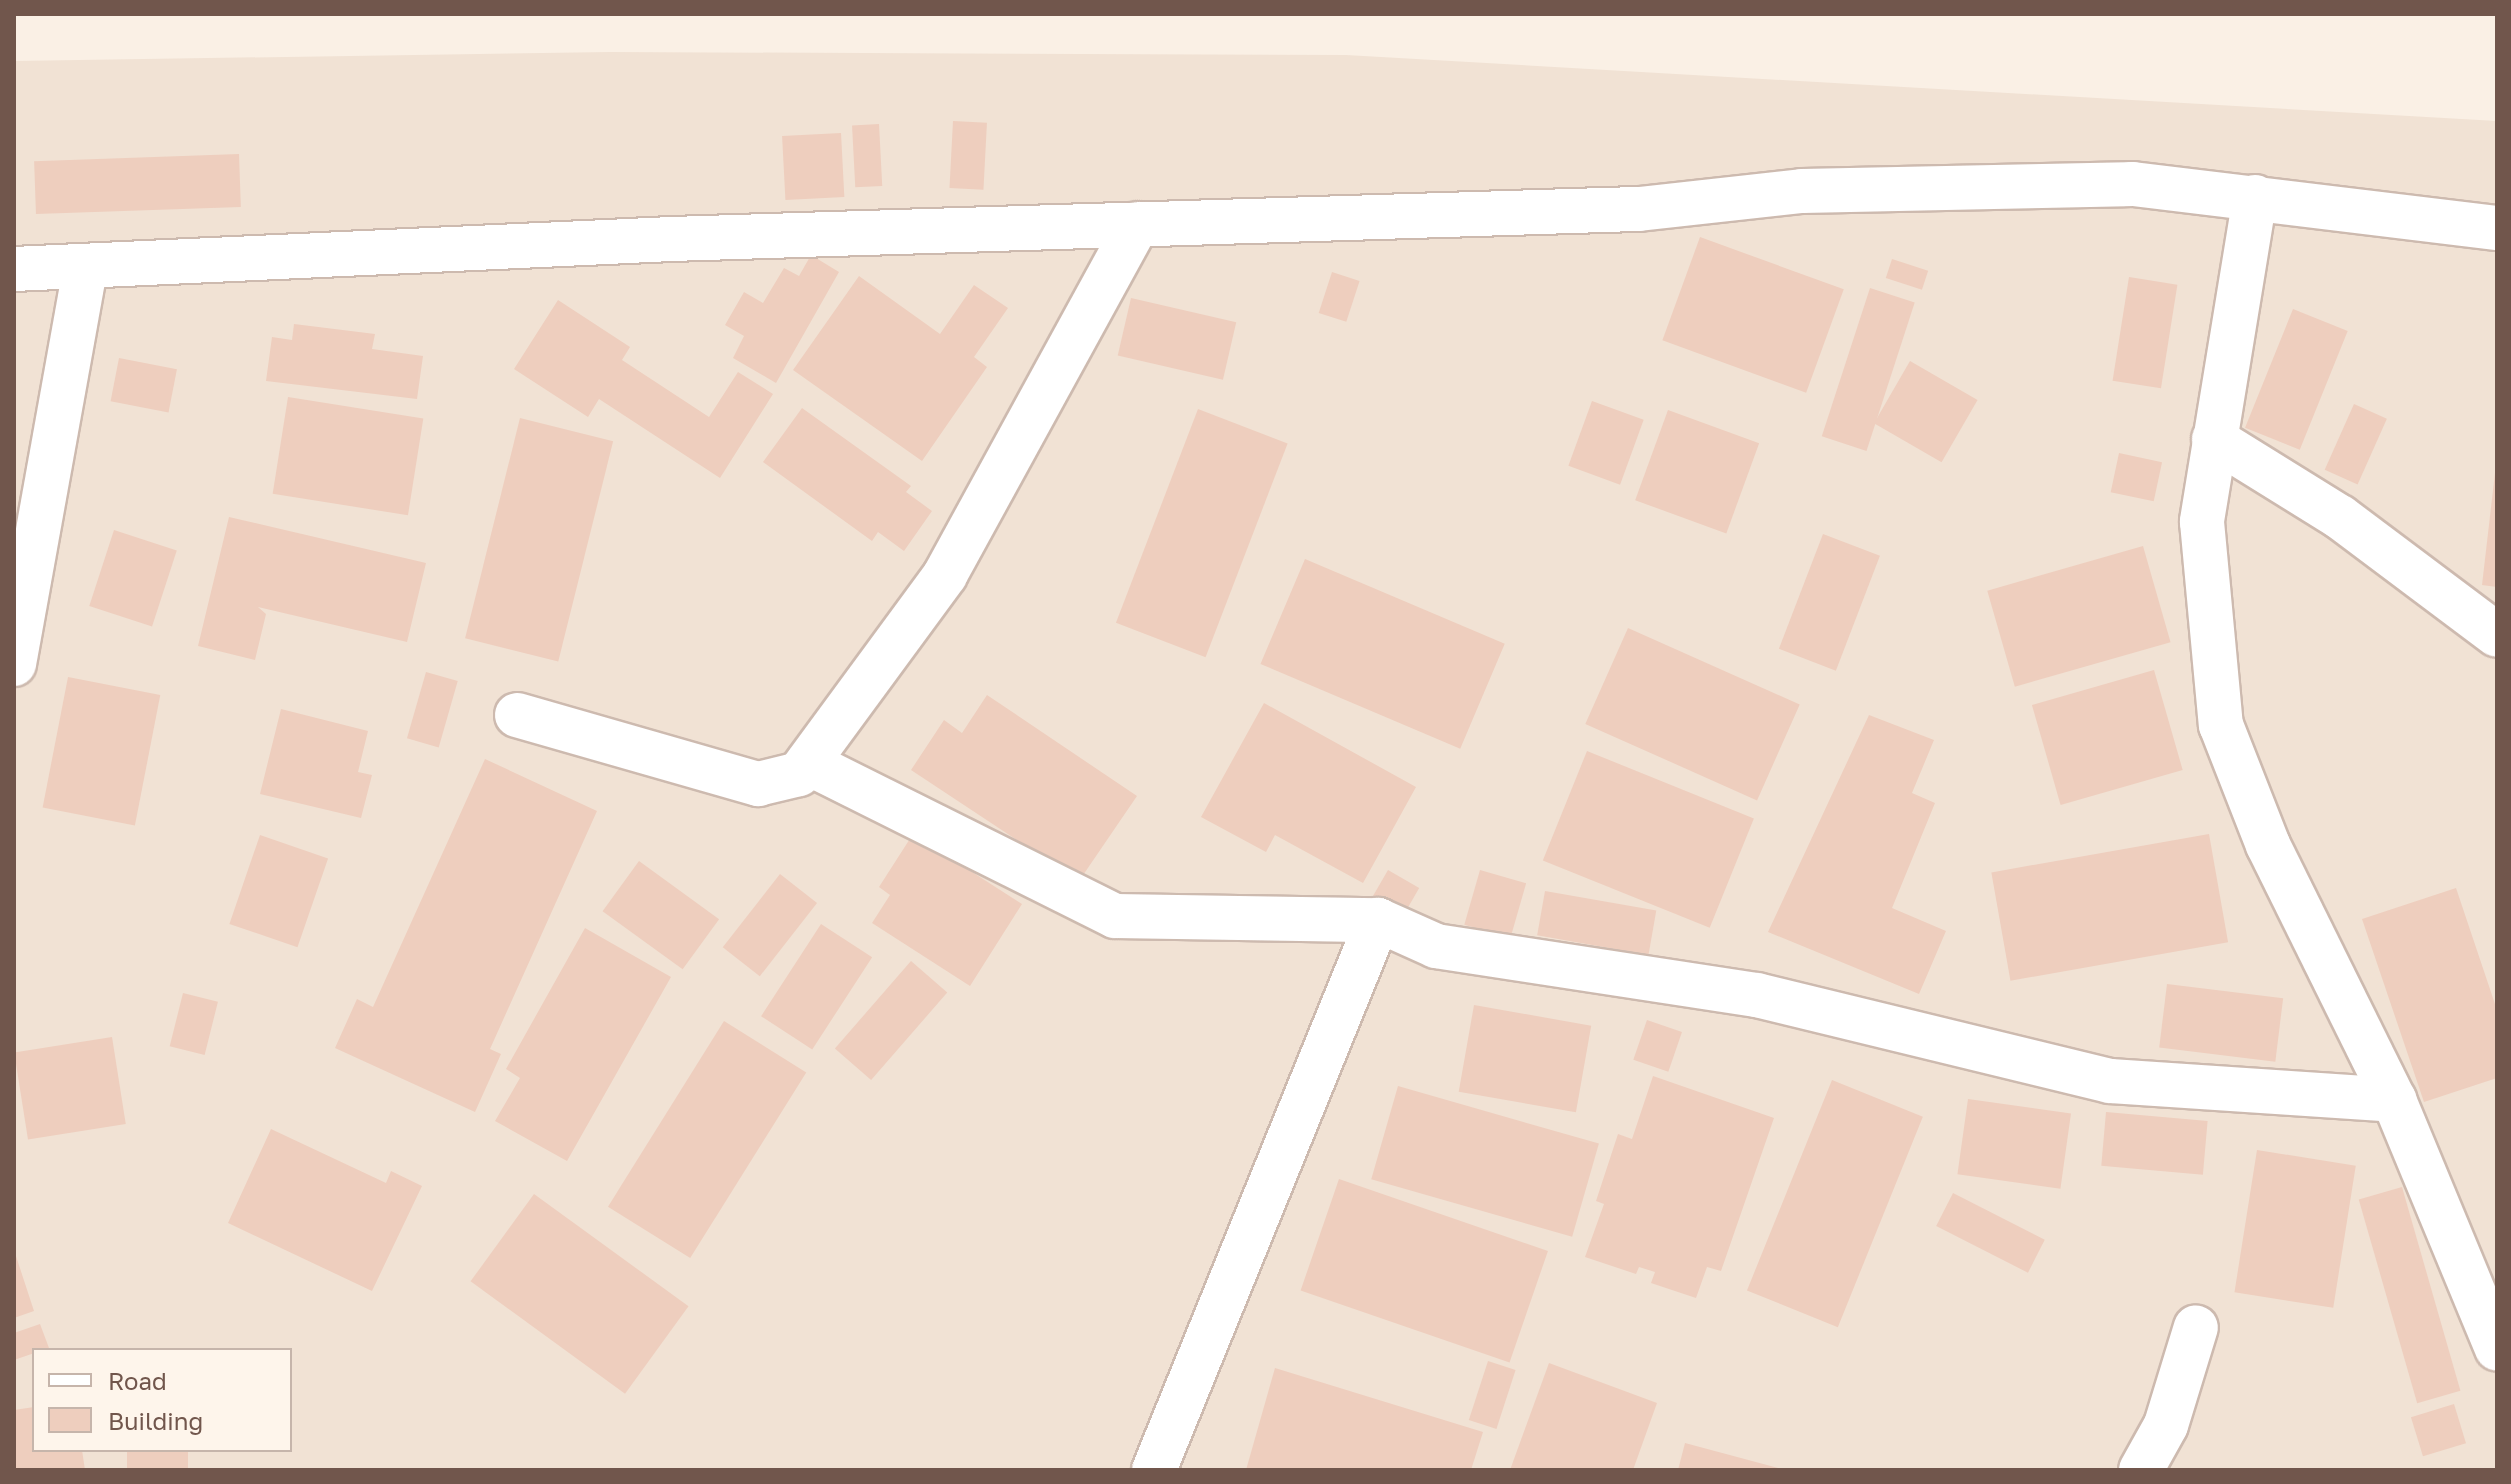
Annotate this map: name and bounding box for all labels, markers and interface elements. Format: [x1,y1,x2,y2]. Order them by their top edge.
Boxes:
legend [32,1348,292,1452]
text: Road [108,1366,167,1395]
text: Building [108,1406,203,1435]

